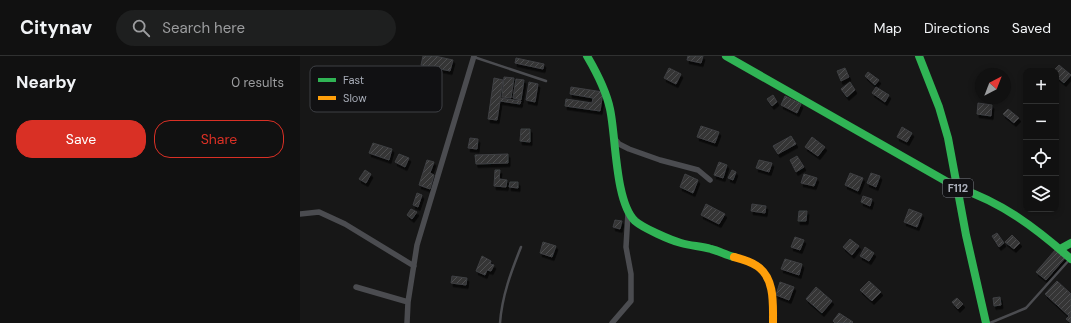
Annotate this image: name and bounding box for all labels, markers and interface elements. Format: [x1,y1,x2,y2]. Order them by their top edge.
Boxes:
search box [116,10,396,46]
text: Citynav [20,15,92,40]
icon: search [130,17,152,39]
text: Search here [162,18,245,38]
text: Map [874,19,902,37]
text: Directions [924,19,990,37]
text: Saved [1012,19,1051,37]
legend [310,66,442,112]
north arrow [975,68,1011,104]
map controls [1023,68,1059,212]
button: + [1023,68,1059,104]
text: Nearby [16,71,76,93]
text: Fast [343,73,364,87]
text: 0 results [231,74,284,91]
text: Slow [343,91,367,105]
button: − [1023,104,1059,140]
button: Save [16,120,146,158]
button: Share [154,120,284,158]
button: locate [1023,140,1059,176]
button: layers [1023,176,1059,212]
road number: F112 [943,179,973,197]

